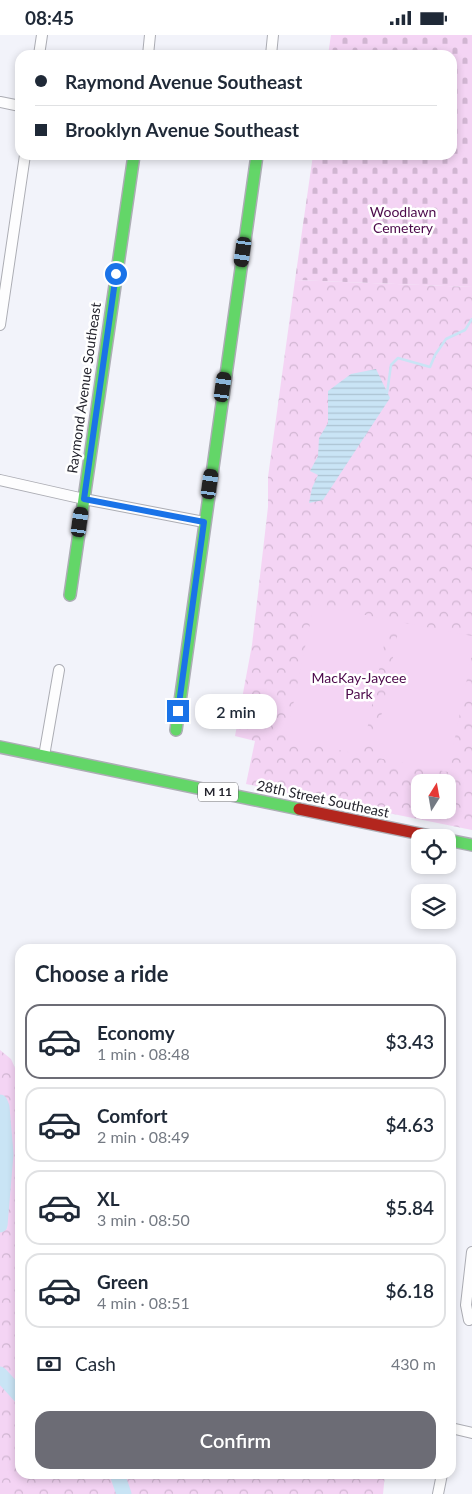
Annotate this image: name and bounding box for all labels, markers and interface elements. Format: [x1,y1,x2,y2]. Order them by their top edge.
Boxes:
text: 08:45 [25,6,74,29]
text: Raymond Avenue Southeast [65,70,302,93]
text: Brooklyn Avenue Southeast [65,118,299,141]
park label: Woodlawn Cemetery [370,203,436,236]
car [233,236,252,268]
route start [105,263,127,285]
street label: Raymond Avenue Southeast [63,301,104,474]
car [213,371,232,403]
car [200,468,219,500]
car [70,506,89,538]
park label: MacKay-Jaycee Park [312,669,406,702]
callout: 2 min [196,693,278,729]
route end [167,700,189,722]
text: 2 min [216,702,256,721]
north arrow [411,774,456,819]
map controls [411,774,456,929]
street label: 28th Street Southeast [255,776,391,821]
road number: M 11 [198,783,238,801]
button: locate [411,829,456,874]
button: layers [411,884,456,929]
text: Choose a ride [35,960,169,987]
icon: car [37,1019,82,1064]
text: Economy [97,1021,175,1044]
text: $3.43 [385,1030,434,1053]
text: 1 min · 08:48 [97,1044,190,1063]
icon: car [37,1102,82,1147]
text: Comfort [97,1104,168,1127]
text: $4.63 [385,1113,434,1136]
text: 2 min · 08:49 [97,1127,190,1146]
icon: car [37,1185,82,1230]
text: XL [97,1187,120,1210]
text: $5.84 [385,1196,434,1219]
text: 3 min · 08:50 [97,1210,190,1229]
icon: car [37,1268,82,1313]
text: Green [97,1270,148,1293]
text: $6.18 [385,1279,434,1302]
text: 4 min · 08:51 [97,1293,190,1312]
icon: cash [35,1350,63,1378]
text: Cash [75,1352,116,1375]
text: 430 m [391,1354,436,1373]
button: Confirm [35,1411,436,1469]

